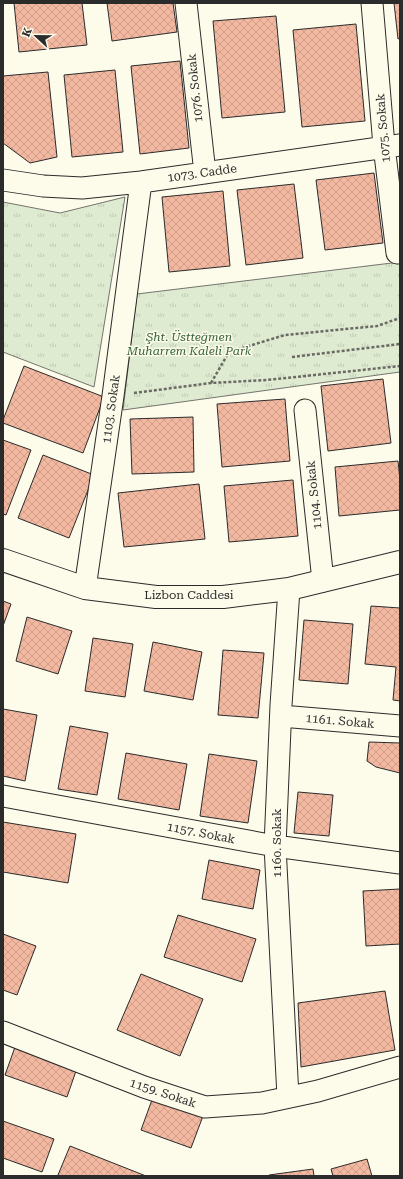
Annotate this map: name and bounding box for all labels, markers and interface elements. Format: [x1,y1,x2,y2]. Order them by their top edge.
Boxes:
north arrow [16,16,56,56]
text: K [20,26,35,39]
street label: 1076. Sokak [184,52,206,123]
street label: 1075. Sokak [373,92,393,163]
street label: 1073. Cadde [166,161,238,185]
park label: Şht. Üstteğmen Muharrem Kaleli Park [126,329,252,358]
street label: 1103. Sokak [99,373,123,444]
street label: 1104. Sokak [303,459,325,530]
street label: Lizbon Caddesi [144,588,234,602]
street label: 1161. Sokak [305,711,376,731]
street label: 1160. Sokak [270,808,284,878]
street label: 1157. Sokak [166,820,237,847]
street label: 1159. Sokak [128,1076,198,1110]

